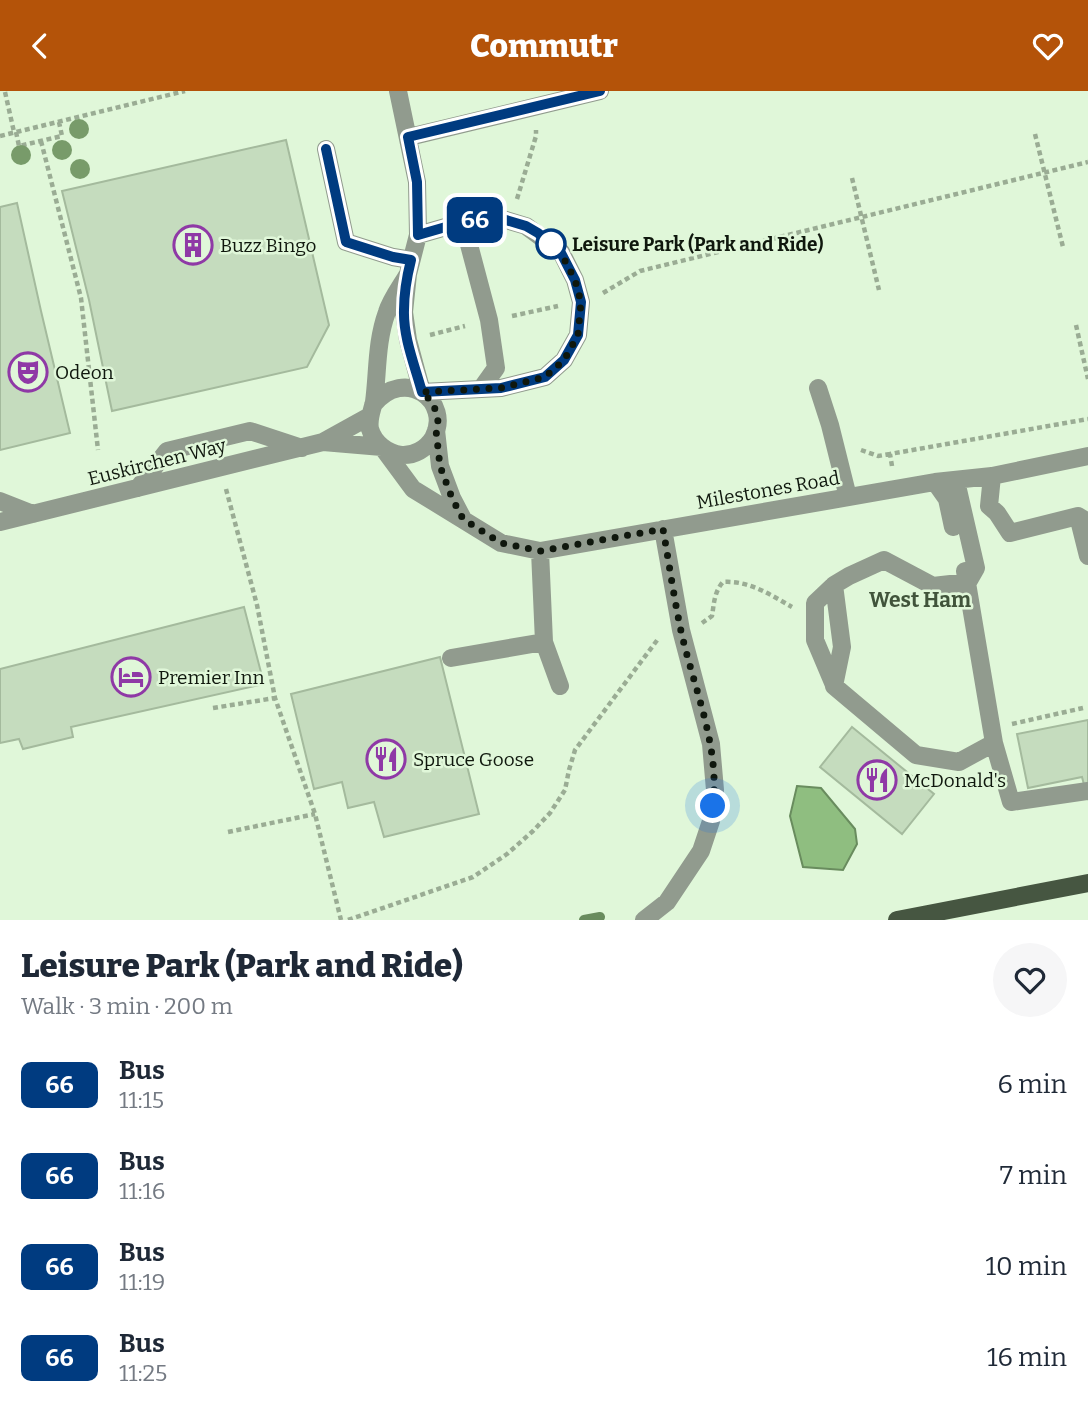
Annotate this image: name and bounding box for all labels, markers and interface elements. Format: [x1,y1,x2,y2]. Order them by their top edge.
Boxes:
icon: back [21,27,59,65]
text: Commutr [470,27,618,65]
icon: heart [1029,27,1067,65]
line badge: 66 [444,197,506,243]
text: 66 [461,206,489,234]
building icon: Buzz Bingo [172,224,214,266]
marker: Leisure Park (Park and Ride) [536,229,566,259]
place label: Leisure Park (Park and Ride) [572,233,823,256]
place label: Buzz Bingo [220,234,317,257]
theatre icon: Odeon [7,351,49,393]
place label: Odeon [55,361,114,384]
street label: Euskirchen Way [86,433,229,490]
street label: Milestones Road [695,466,841,514]
district label: West Ham [869,587,971,613]
hotel icon: Premier Inn [110,656,152,698]
place label: Premier Inn [158,666,265,689]
restaurant icon: Spruce Goose [365,738,407,780]
place label: Spruce Goose [413,748,534,771]
restaurant icon: McDonald's [856,759,898,801]
place label: McDonald's [904,769,1006,792]
your location [695,788,730,823]
button: heart [993,943,1067,1017]
text: Leisure Park (Park and Ride) [21,946,463,986]
text: Walk · 3 min · 200 m [21,992,233,1020]
text: Bus [119,1055,165,1086]
text: 6 min [998,1069,1067,1100]
text: 66 [45,1071,74,1099]
text: 11:15 [119,1086,164,1114]
text: Bus [119,1146,165,1177]
text: 7 min [1000,1160,1067,1191]
text: 66 [45,1162,74,1190]
text: 11:16 [119,1177,165,1205]
text: Bus [119,1237,165,1268]
text: 10 min [986,1251,1067,1282]
text: 66 [45,1253,74,1281]
text: 11:19 [119,1268,165,1296]
text: Bus [119,1328,165,1359]
text: 16 min [987,1342,1067,1373]
text: 66 [45,1344,74,1372]
text: 11:25 [119,1359,167,1387]

